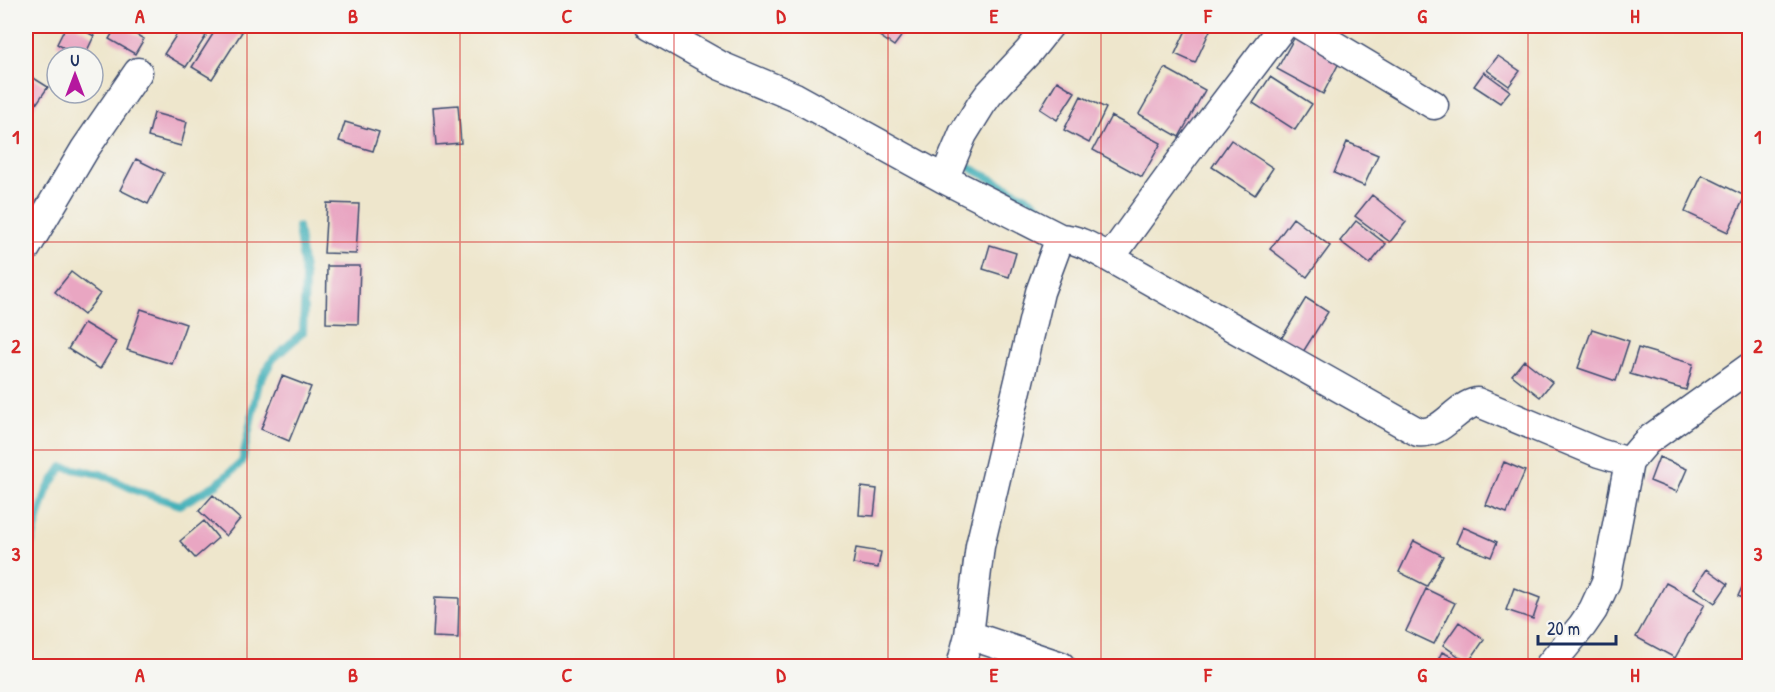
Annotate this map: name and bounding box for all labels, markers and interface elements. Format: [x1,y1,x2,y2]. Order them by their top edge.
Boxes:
text: A [135,2,145,29]
text: B [348,2,358,29]
text: C [562,2,573,29]
text: D [776,2,786,29]
text: E [990,2,999,29]
text: F [1203,2,1213,29]
text: G [1417,2,1427,29]
text: H [1630,2,1640,29]
north arrow [45,45,105,105]
text: U [71,49,80,71]
text: 1 [12,123,20,150]
text: 1 [1754,123,1762,150]
text: 2 [11,332,21,359]
text: 2 [1753,332,1763,359]
text: 3 [12,540,21,567]
text: 3 [1754,540,1763,567]
scale bar [1538,608,1616,646]
text: 20 m [1547,616,1580,641]
text: A [135,661,145,688]
text: B [348,661,358,688]
text: C [562,661,573,688]
text: D [776,661,786,688]
text: E [990,661,999,688]
text: F [1203,661,1213,688]
text: G [1417,661,1427,688]
text: H [1630,661,1640,688]

